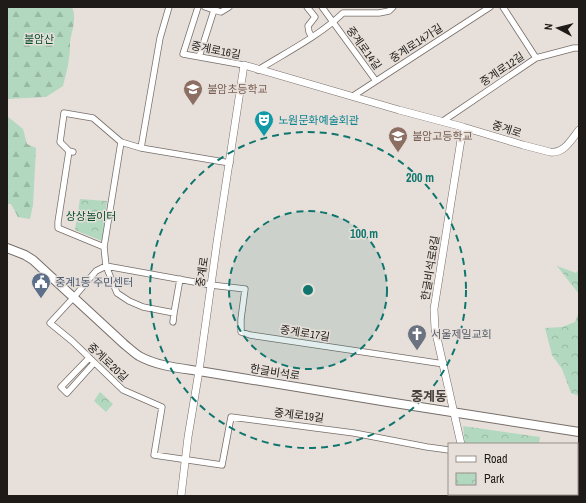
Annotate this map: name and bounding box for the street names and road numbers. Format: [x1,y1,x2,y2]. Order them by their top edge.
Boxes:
street label: 중계로14가길 [387,21,445,65]
street label: 중계로14길 [343,23,385,73]
street label: 중계로16길 [190,38,242,62]
street label: 중계로12길 [477,49,527,89]
street label: 중계로 [490,118,524,140]
street label: 한글비석로8길 [418,234,442,302]
street label: 중계로 [193,256,211,288]
street label: 중계로17길 [279,322,331,344]
street label: 중계로20길 [85,340,131,384]
street label: 한글비석로 [249,361,301,383]
street label: 중계로19길 [273,405,325,425]

